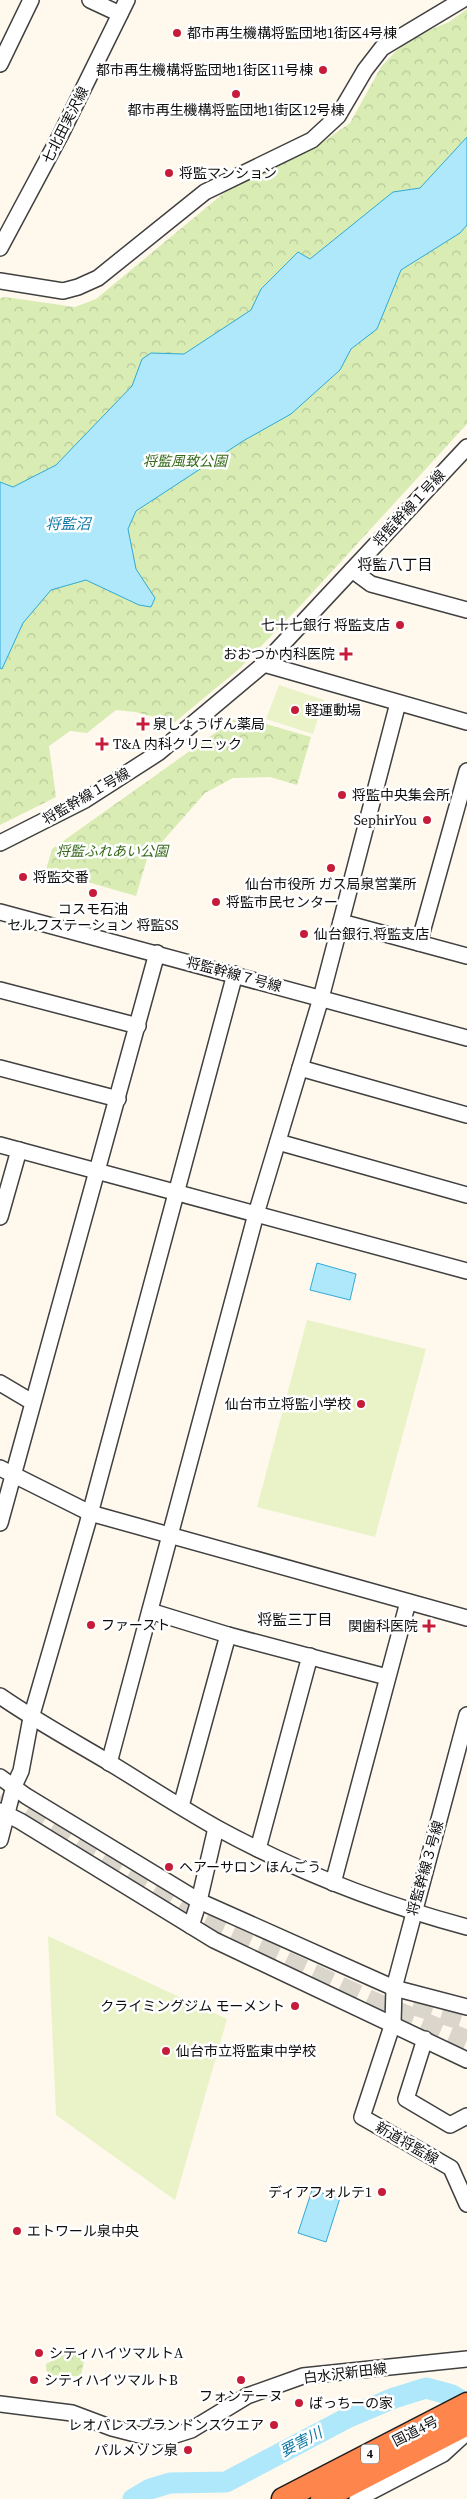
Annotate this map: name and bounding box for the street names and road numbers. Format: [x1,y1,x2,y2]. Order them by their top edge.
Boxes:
street label: 七北田実沢線 [37,83,93,167]
street label: 将監幹線１号線 [368,465,450,551]
street label: 将監幹線１号線 [39,763,133,829]
street label: 将監幹線７号線 [184,952,284,996]
street label: 将監幹線３号線 [402,1818,448,1918]
street label: 新道将監線 [372,2117,442,2169]
street label: 白水沢新田線 [302,2358,388,2388]
street label: 国道4号 [389,2411,441,2451]
road number: 4 [361,2444,379,2464]

